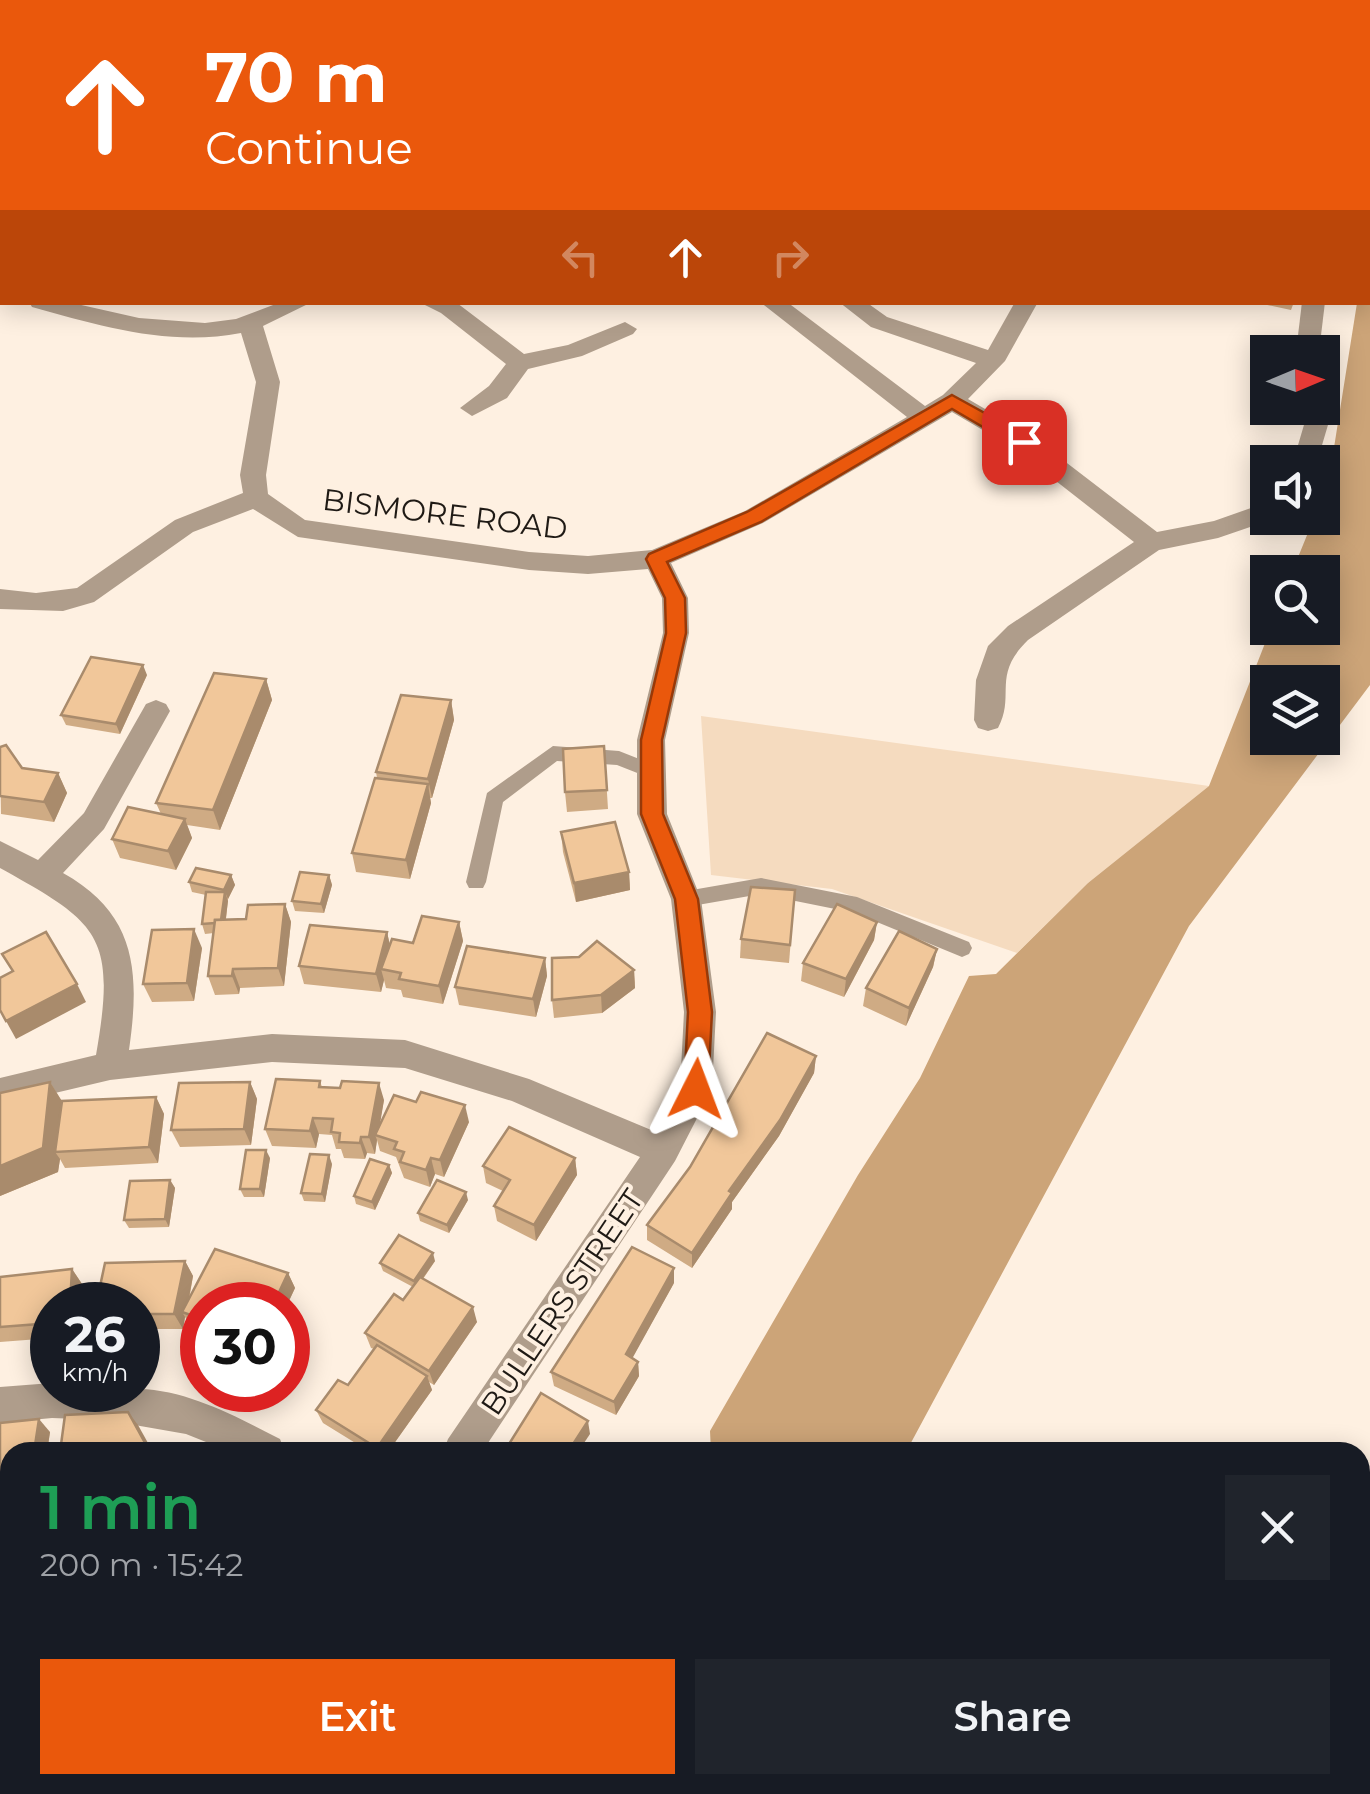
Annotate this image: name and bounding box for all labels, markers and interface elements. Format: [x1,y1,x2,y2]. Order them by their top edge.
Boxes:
text: 70 m [205,34,388,120]
icon: ahead [40,40,170,170]
text: Continue [205,120,413,175]
icon: left [553,230,608,285]
icon: ahead [658,230,713,285]
icon: right [763,230,818,285]
north arrow [1250,335,1340,425]
map controls [1250,335,1340,755]
pin [982,400,1067,485]
icon: arrive [997,415,1052,470]
button: sound [1250,445,1340,535]
street label: BISMORE ROAD [320,481,570,547]
button: search [1250,555,1340,645]
button: layers [1250,665,1340,755]
position arrow [644,1037,748,1141]
street label: BULLERS STREET [473,1181,652,1422]
speed limit sign: 30 [180,1282,310,1412]
text: 26 [64,1304,126,1365]
text: km/h [62,1357,128,1387]
text: 1 min [40,1471,201,1544]
button: close [1225,1475,1330,1580]
text: 200 m · 15:42 [40,1545,243,1584]
button: Exit [40,1659,675,1774]
button: Share [695,1659,1330,1774]

